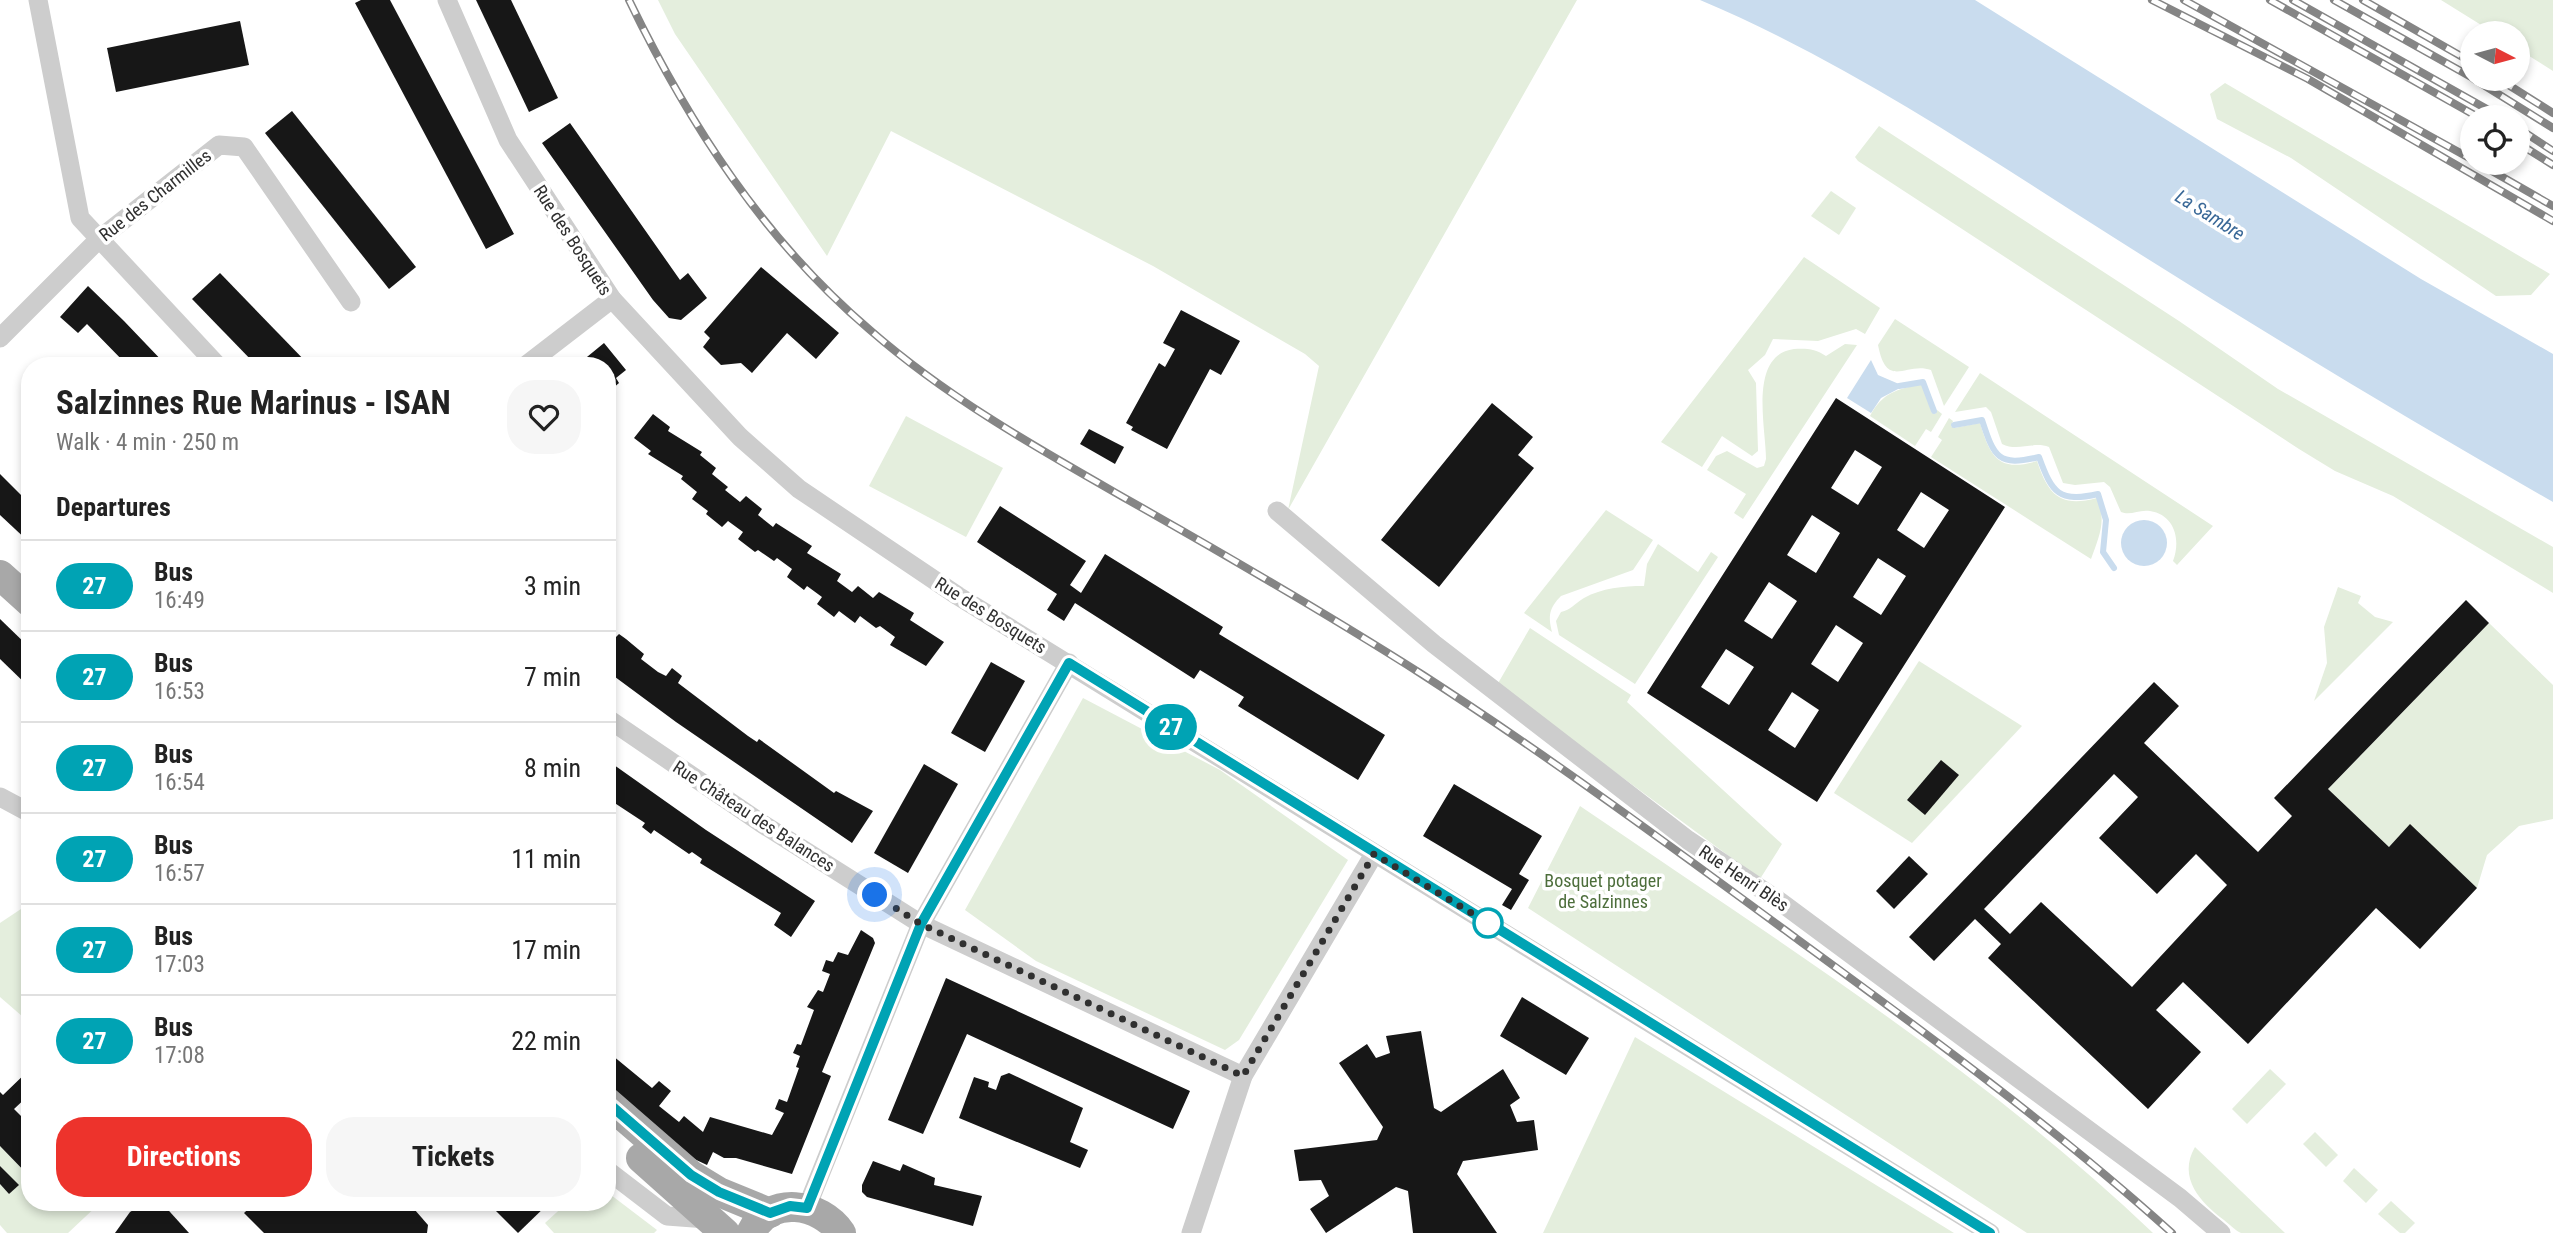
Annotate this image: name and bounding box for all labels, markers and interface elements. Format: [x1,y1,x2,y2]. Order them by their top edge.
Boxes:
north arrow [2460,21,2530,91]
map controls [2460,21,2530,175]
button: locate [2460,105,2530,175]
street label: Rue des Charmilles [95,145,215,245]
street label: Rue des Bosquets [530,181,616,299]
water label: La Sambre [2171,185,2249,245]
button: heart [507,380,581,454]
text: Salzinnes Rue Marinus - ISAN [56,383,451,422]
text: Walk · 4 min · 250 m [56,429,239,456]
text: Departures [56,492,171,522]
text: Bus [154,557,193,587]
text: 3 min [524,571,581,601]
text: 27 [82,572,107,600]
street label: Rue des Bosquets [931,572,1051,658]
text: 16:49 [154,587,205,614]
text: Bus [154,648,193,678]
text: 7 min [524,662,581,692]
text: 27 [82,663,107,691]
text: 16:53 [154,678,205,705]
line badge: 27 [1140,704,1202,750]
text: 27 [1159,713,1183,741]
text: Bus [154,739,193,769]
text: 8 min [524,753,581,783]
text: 27 [82,754,107,782]
street label: Rue Château des Balances [669,756,839,876]
text: 16:54 [154,769,205,796]
text: Bus [154,830,193,860]
street label: Rue Henri Blès [1695,840,1793,916]
text: 11 min [511,844,581,874]
text: 27 [82,845,107,873]
text: 16:57 [154,860,205,887]
park label: Bosquet potager de Salzinnes [1544,870,1662,912]
your location [857,877,892,912]
unlabelled marker [1473,908,1503,938]
text: Bus [154,921,193,951]
text: 17 min [511,935,581,965]
text: 27 [82,936,107,964]
text: 17:03 [154,951,205,978]
text: Bus [154,1012,193,1042]
text: 22 min [511,1026,581,1056]
text: 27 [82,1027,107,1055]
text: 17:08 [154,1042,205,1069]
button: Directions [56,1117,312,1197]
button: Tickets [326,1117,581,1197]

